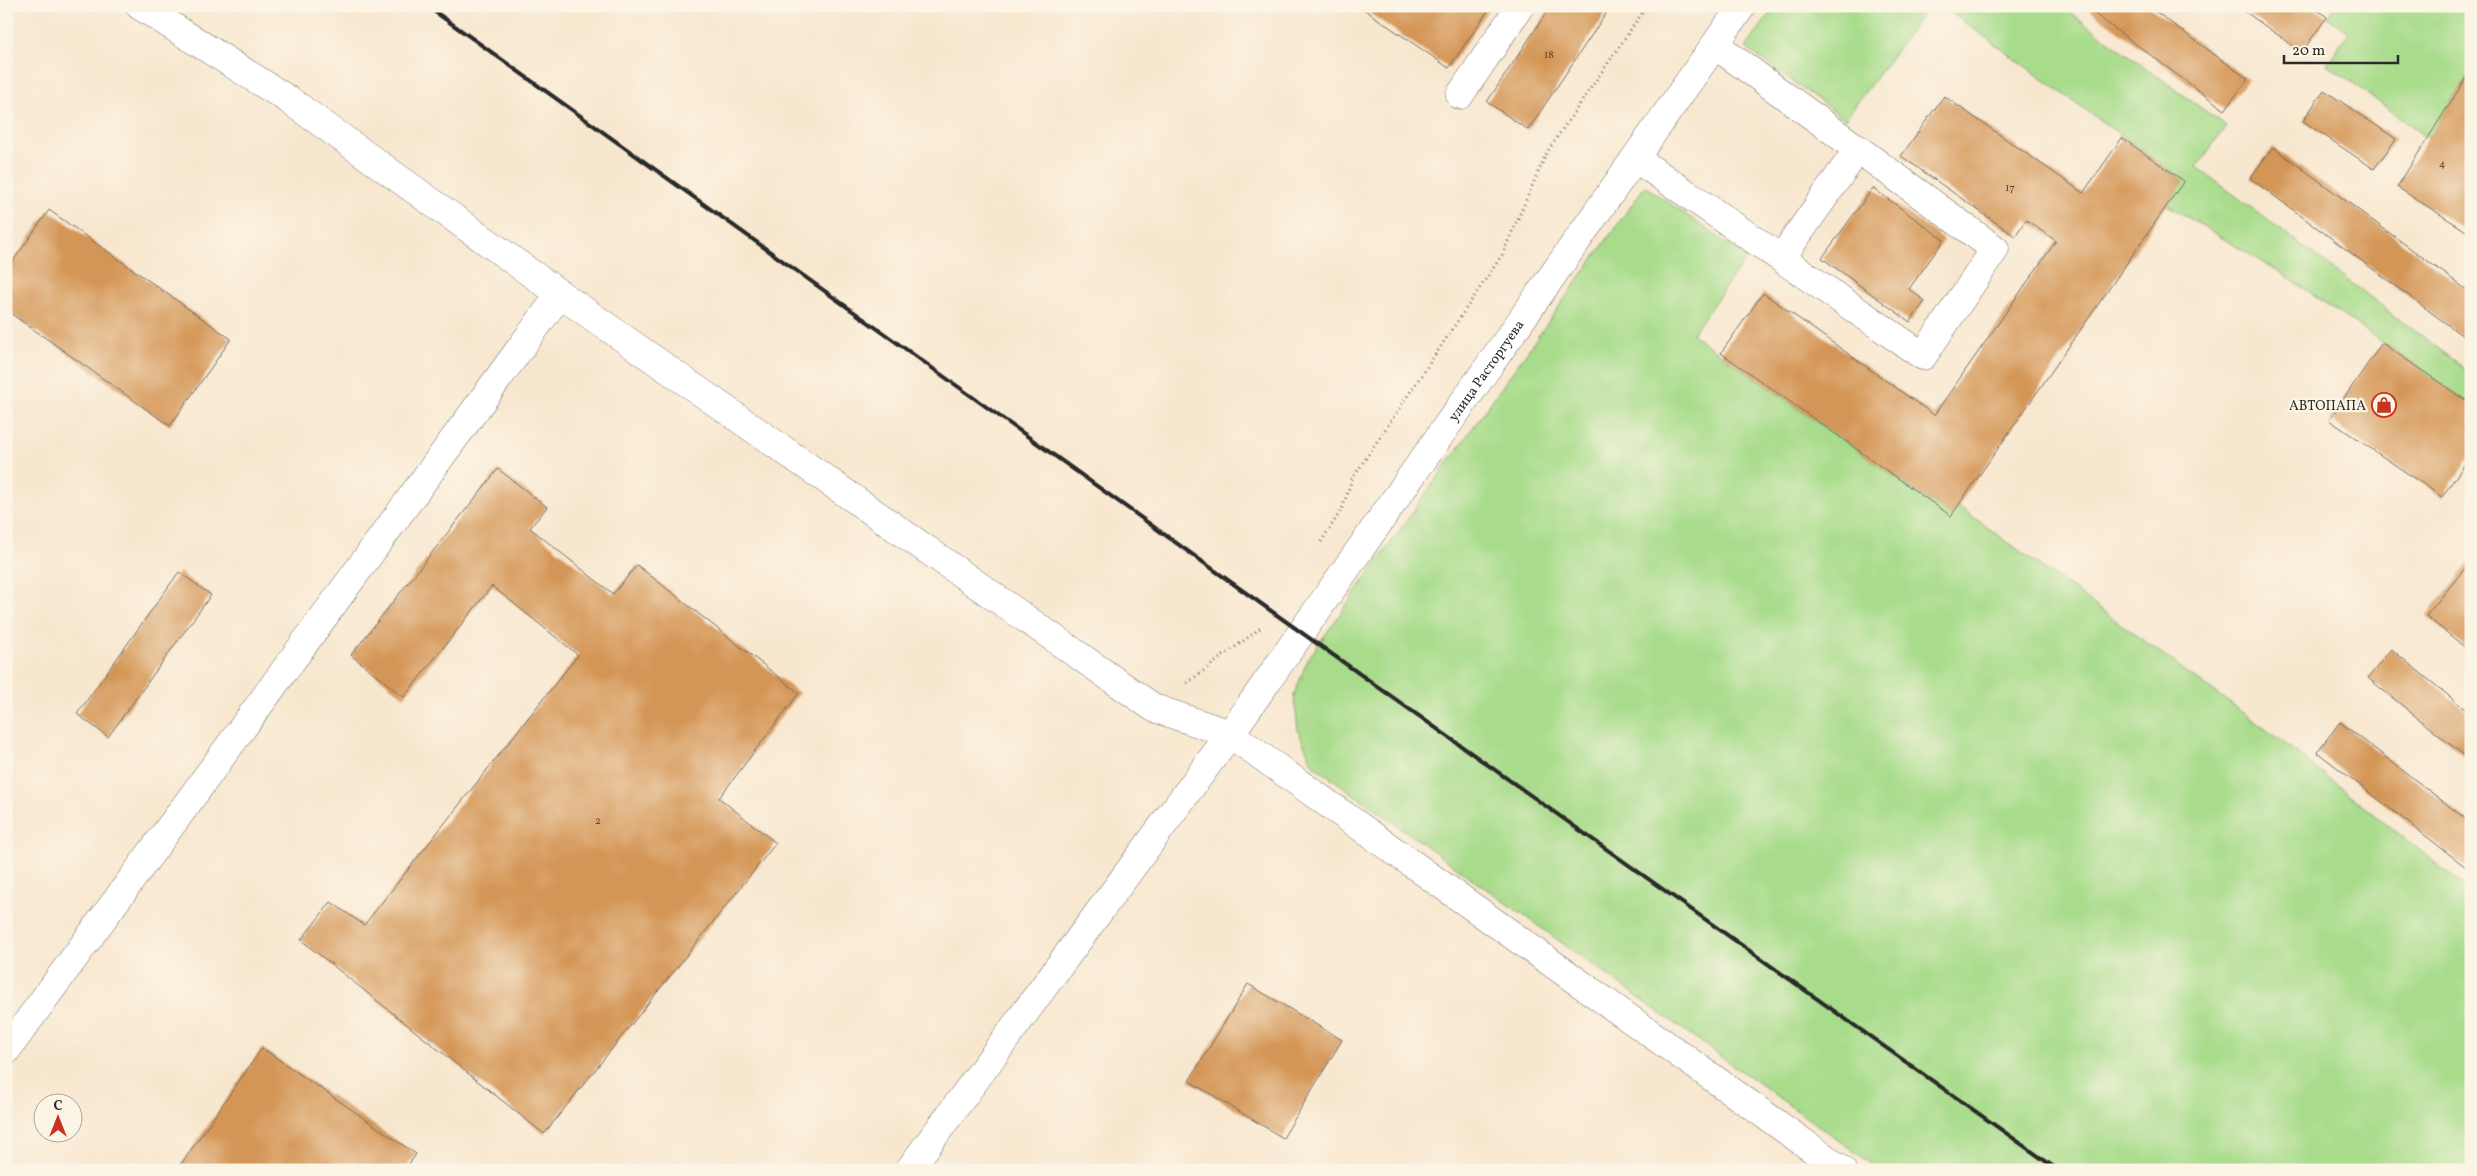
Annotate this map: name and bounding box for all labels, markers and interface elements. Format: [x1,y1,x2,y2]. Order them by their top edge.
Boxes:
scale bar [2284,32,2398,64]
text: 20 m [2292,41,2325,62]
house number: 18 [1544,48,1554,63]
house number: 4 [2439,157,2446,172]
house number: 17 [2005,181,2015,196]
street label: улица Расторгуева [1445,317,1529,426]
shop icon: АВТОПАПА [2371,392,2397,418]
place label: АВТОПАПА [2289,397,2366,416]
house number: 2 [595,814,601,829]
north arrow [32,1094,82,1144]
text: С [53,1097,63,1116]

